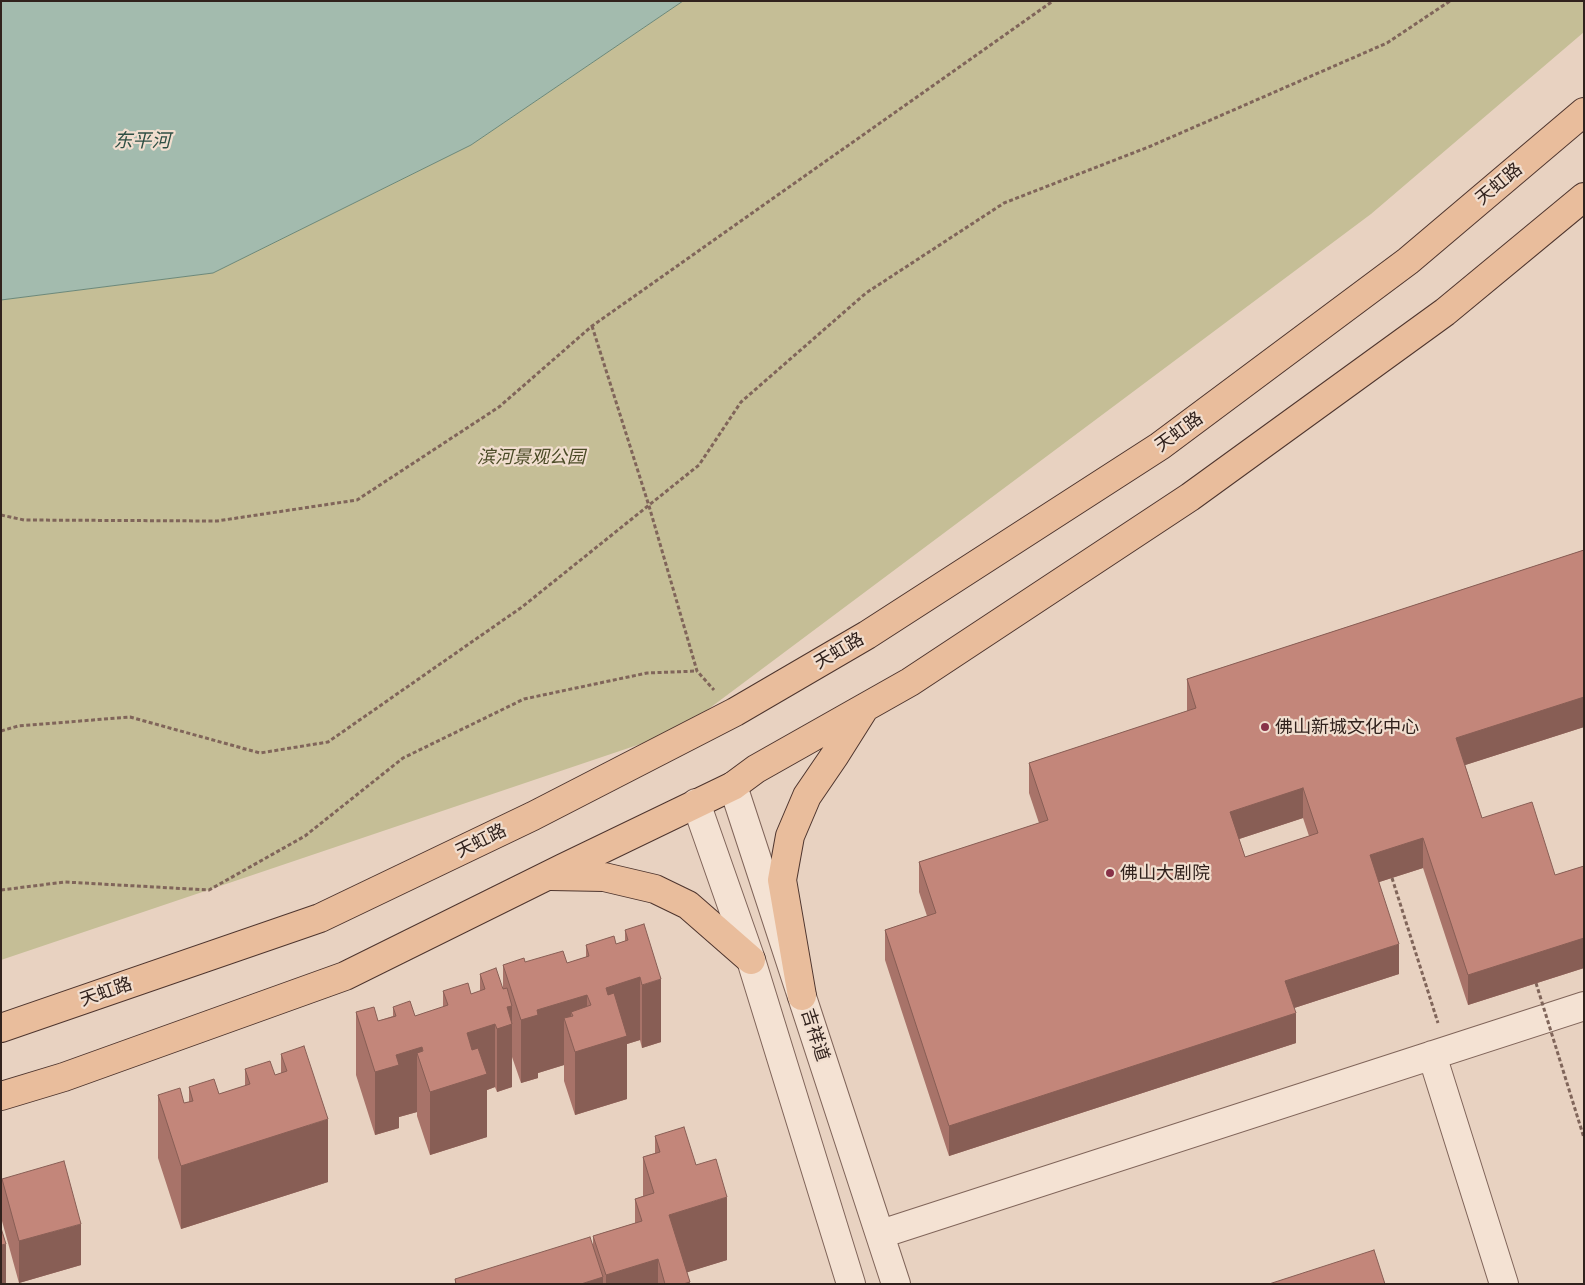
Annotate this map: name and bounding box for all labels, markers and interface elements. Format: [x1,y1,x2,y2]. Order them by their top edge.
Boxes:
water label: 东平河 [114,130,170,152]
street label: 天虹路 [1471,158,1527,210]
street label: 天虹路 [1151,407,1207,457]
park label: 滨河景观公园 [477,446,585,468]
street label: 天虹路 [810,628,868,674]
place label: 佛山新城文化中心 [1275,716,1419,738]
marker: 佛山新城文化中心 [1259,721,1271,733]
street label: 天虹路 [452,819,510,863]
place label: 佛山大剧院 [1120,862,1210,884]
marker: 佛山大剧院 [1104,867,1116,879]
street label: 天虹路 [77,973,135,1011]
street label: 吉祥道 [796,1006,834,1064]

